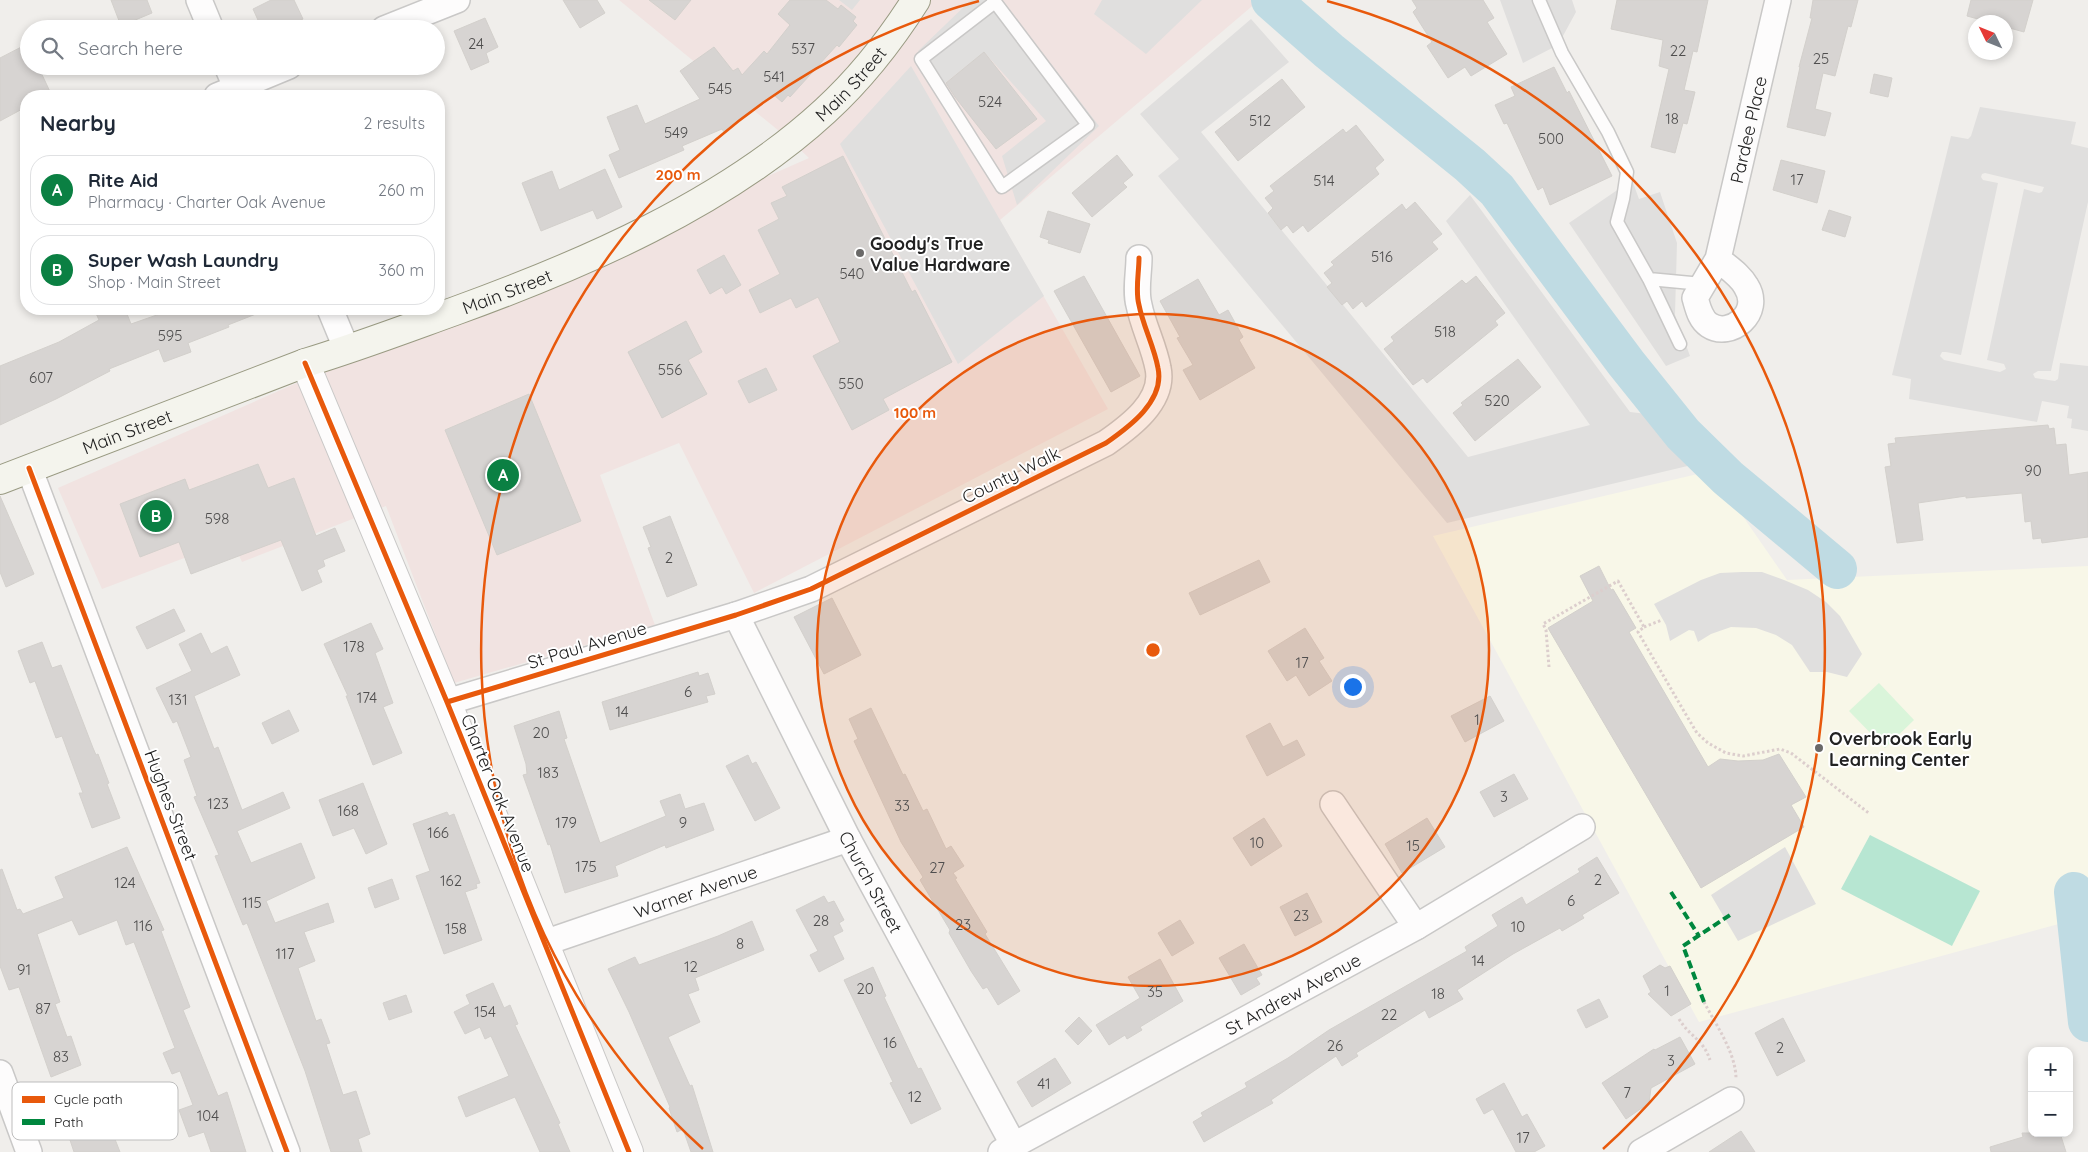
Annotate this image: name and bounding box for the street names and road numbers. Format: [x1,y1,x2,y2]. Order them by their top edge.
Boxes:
street label: Main Street [810,42,891,126]
street label: Pardee Place [1724,74,1772,186]
street label: Main Street [459,263,555,319]
street label: Main Street [79,404,175,459]
street label: County Walk [958,441,1064,509]
street label: St Paul Avenue [525,616,649,674]
street label: Charter Oak Avenue [456,711,540,875]
street label: Hughes Street [139,746,203,864]
street label: Church Street [834,827,908,937]
street label: Warner Avenue [631,859,760,923]
street label: St Andrew Avenue [1221,948,1365,1040]

